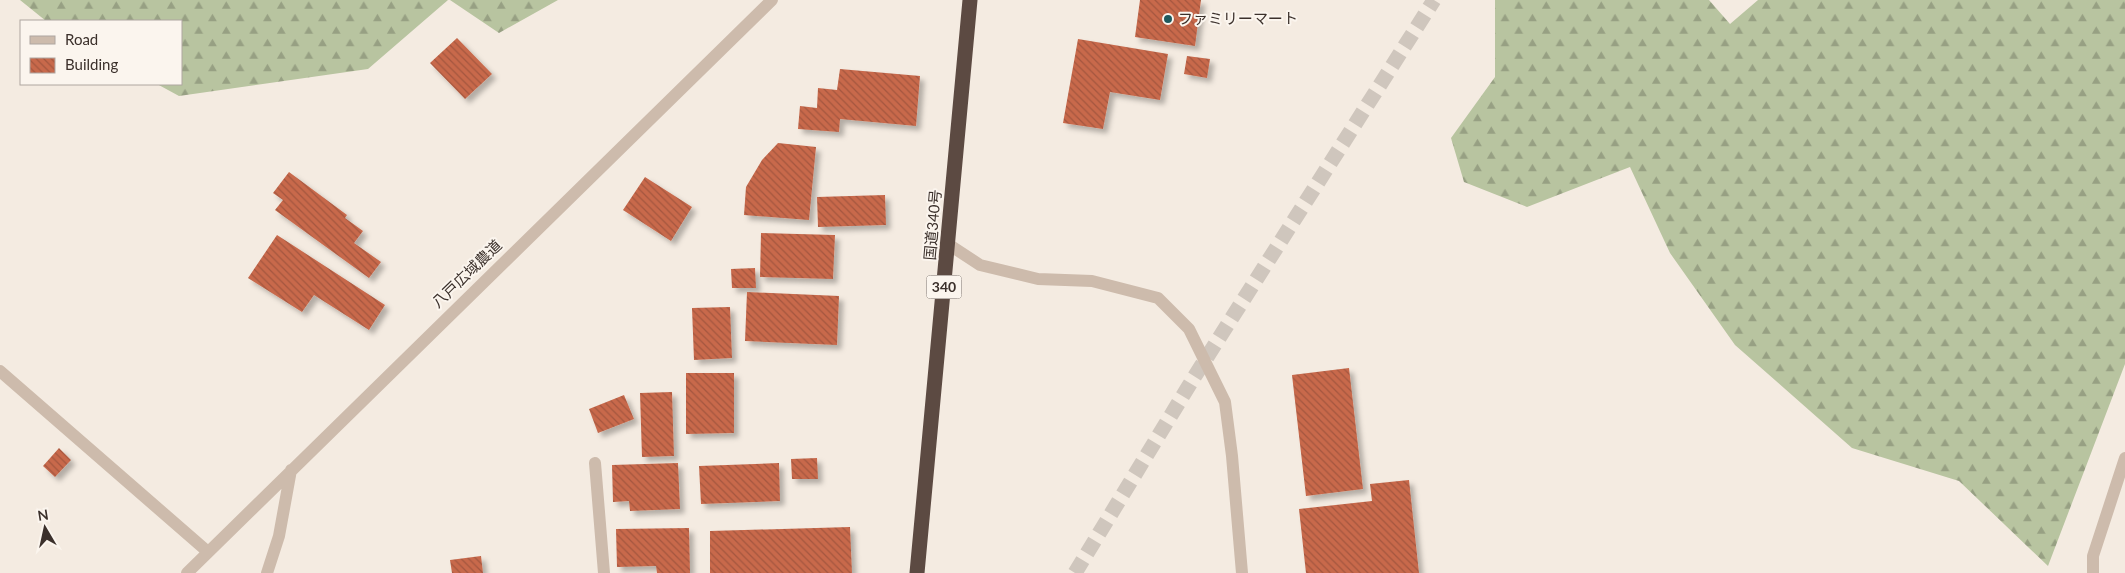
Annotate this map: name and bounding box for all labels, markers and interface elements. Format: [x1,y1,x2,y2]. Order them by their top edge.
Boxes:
place label: ファミリーマート [1178,9,1298,27]
marker: ファミリーマート [1162,13,1174,25]
legend [20,20,182,85]
text: Road [65,30,98,48]
text: Building [65,55,118,73]
street label: 国道340号 [920,189,944,261]
street label: 八戸広域農道 [428,236,505,311]
road number: 340 [926,276,962,298]
north arrow [20,503,70,553]
text: N [36,505,50,524]

